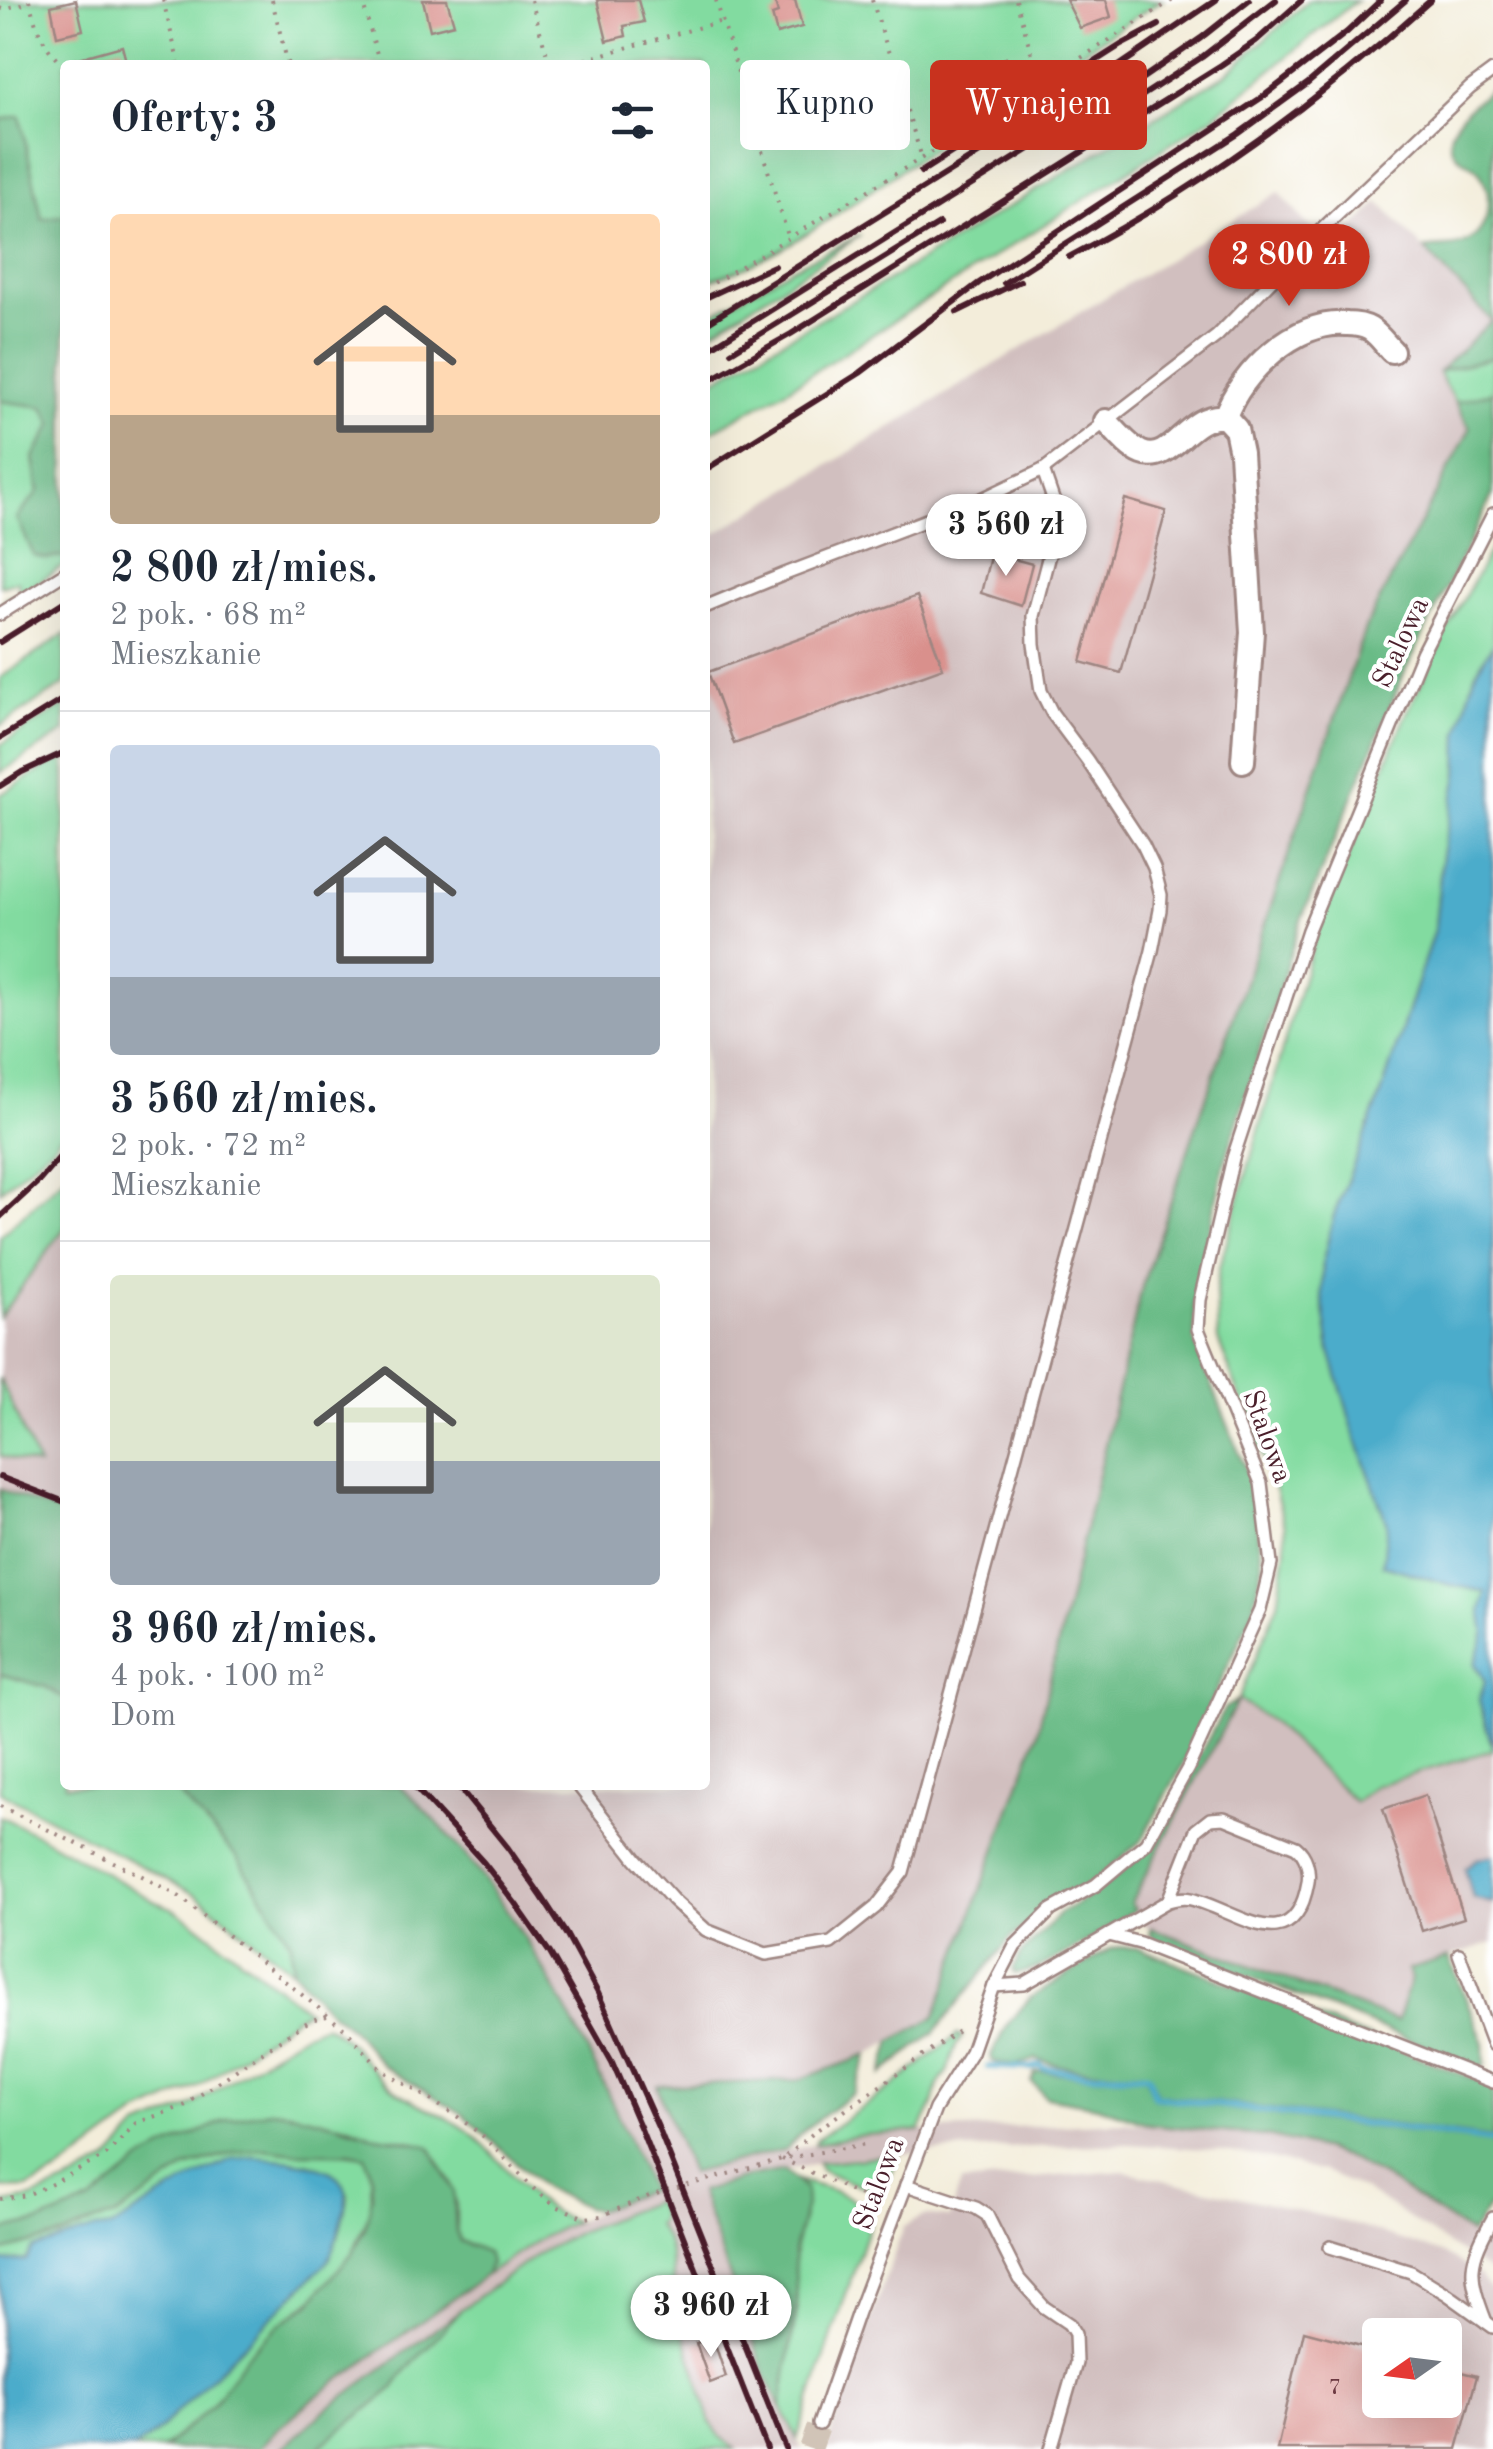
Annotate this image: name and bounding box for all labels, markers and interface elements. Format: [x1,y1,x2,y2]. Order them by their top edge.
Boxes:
chip: Kupno [740,60,910,150]
chip: Wynajem [930,60,1147,150]
icon: filters [605,93,660,148]
text: Oferty: 3 [110,99,278,141]
pin: 2 800 zł [1186,224,1392,309]
text: 2 800 zł [1231,240,1347,272]
icon: home [295,279,475,459]
pin: 3 560 zł [903,494,1109,579]
text: 3 560 zł [948,510,1064,542]
text: 2 800 zł/mies. [110,549,378,591]
street label: Stalowa [1369,593,1435,693]
text: 2 pok. · 68 m² [110,600,306,632]
text: Mieszkanie [110,640,261,672]
icon: home [295,810,475,990]
text: 3 560 zł/mies. [110,1080,378,1122]
text: 2 pok. · 72 m² [110,1131,306,1163]
text: Mieszkanie [110,1171,261,1203]
icon: home [295,1340,475,1520]
street label: Stalowa [1236,1387,1296,1487]
text: 3 960 zł/mies. [110,1610,378,1652]
text: 4 pok. · 100 m² [110,1661,325,1693]
text: Dom [110,1701,176,1733]
street label: Stalowa [850,2134,910,2234]
pin: 3 960 zł [608,2275,814,2360]
text: 3 960 zł [653,2291,769,2323]
north arrow [1362,2318,1462,2418]
map controls [1362,2318,1462,2418]
house number: 7 [1329,2377,1341,2399]

